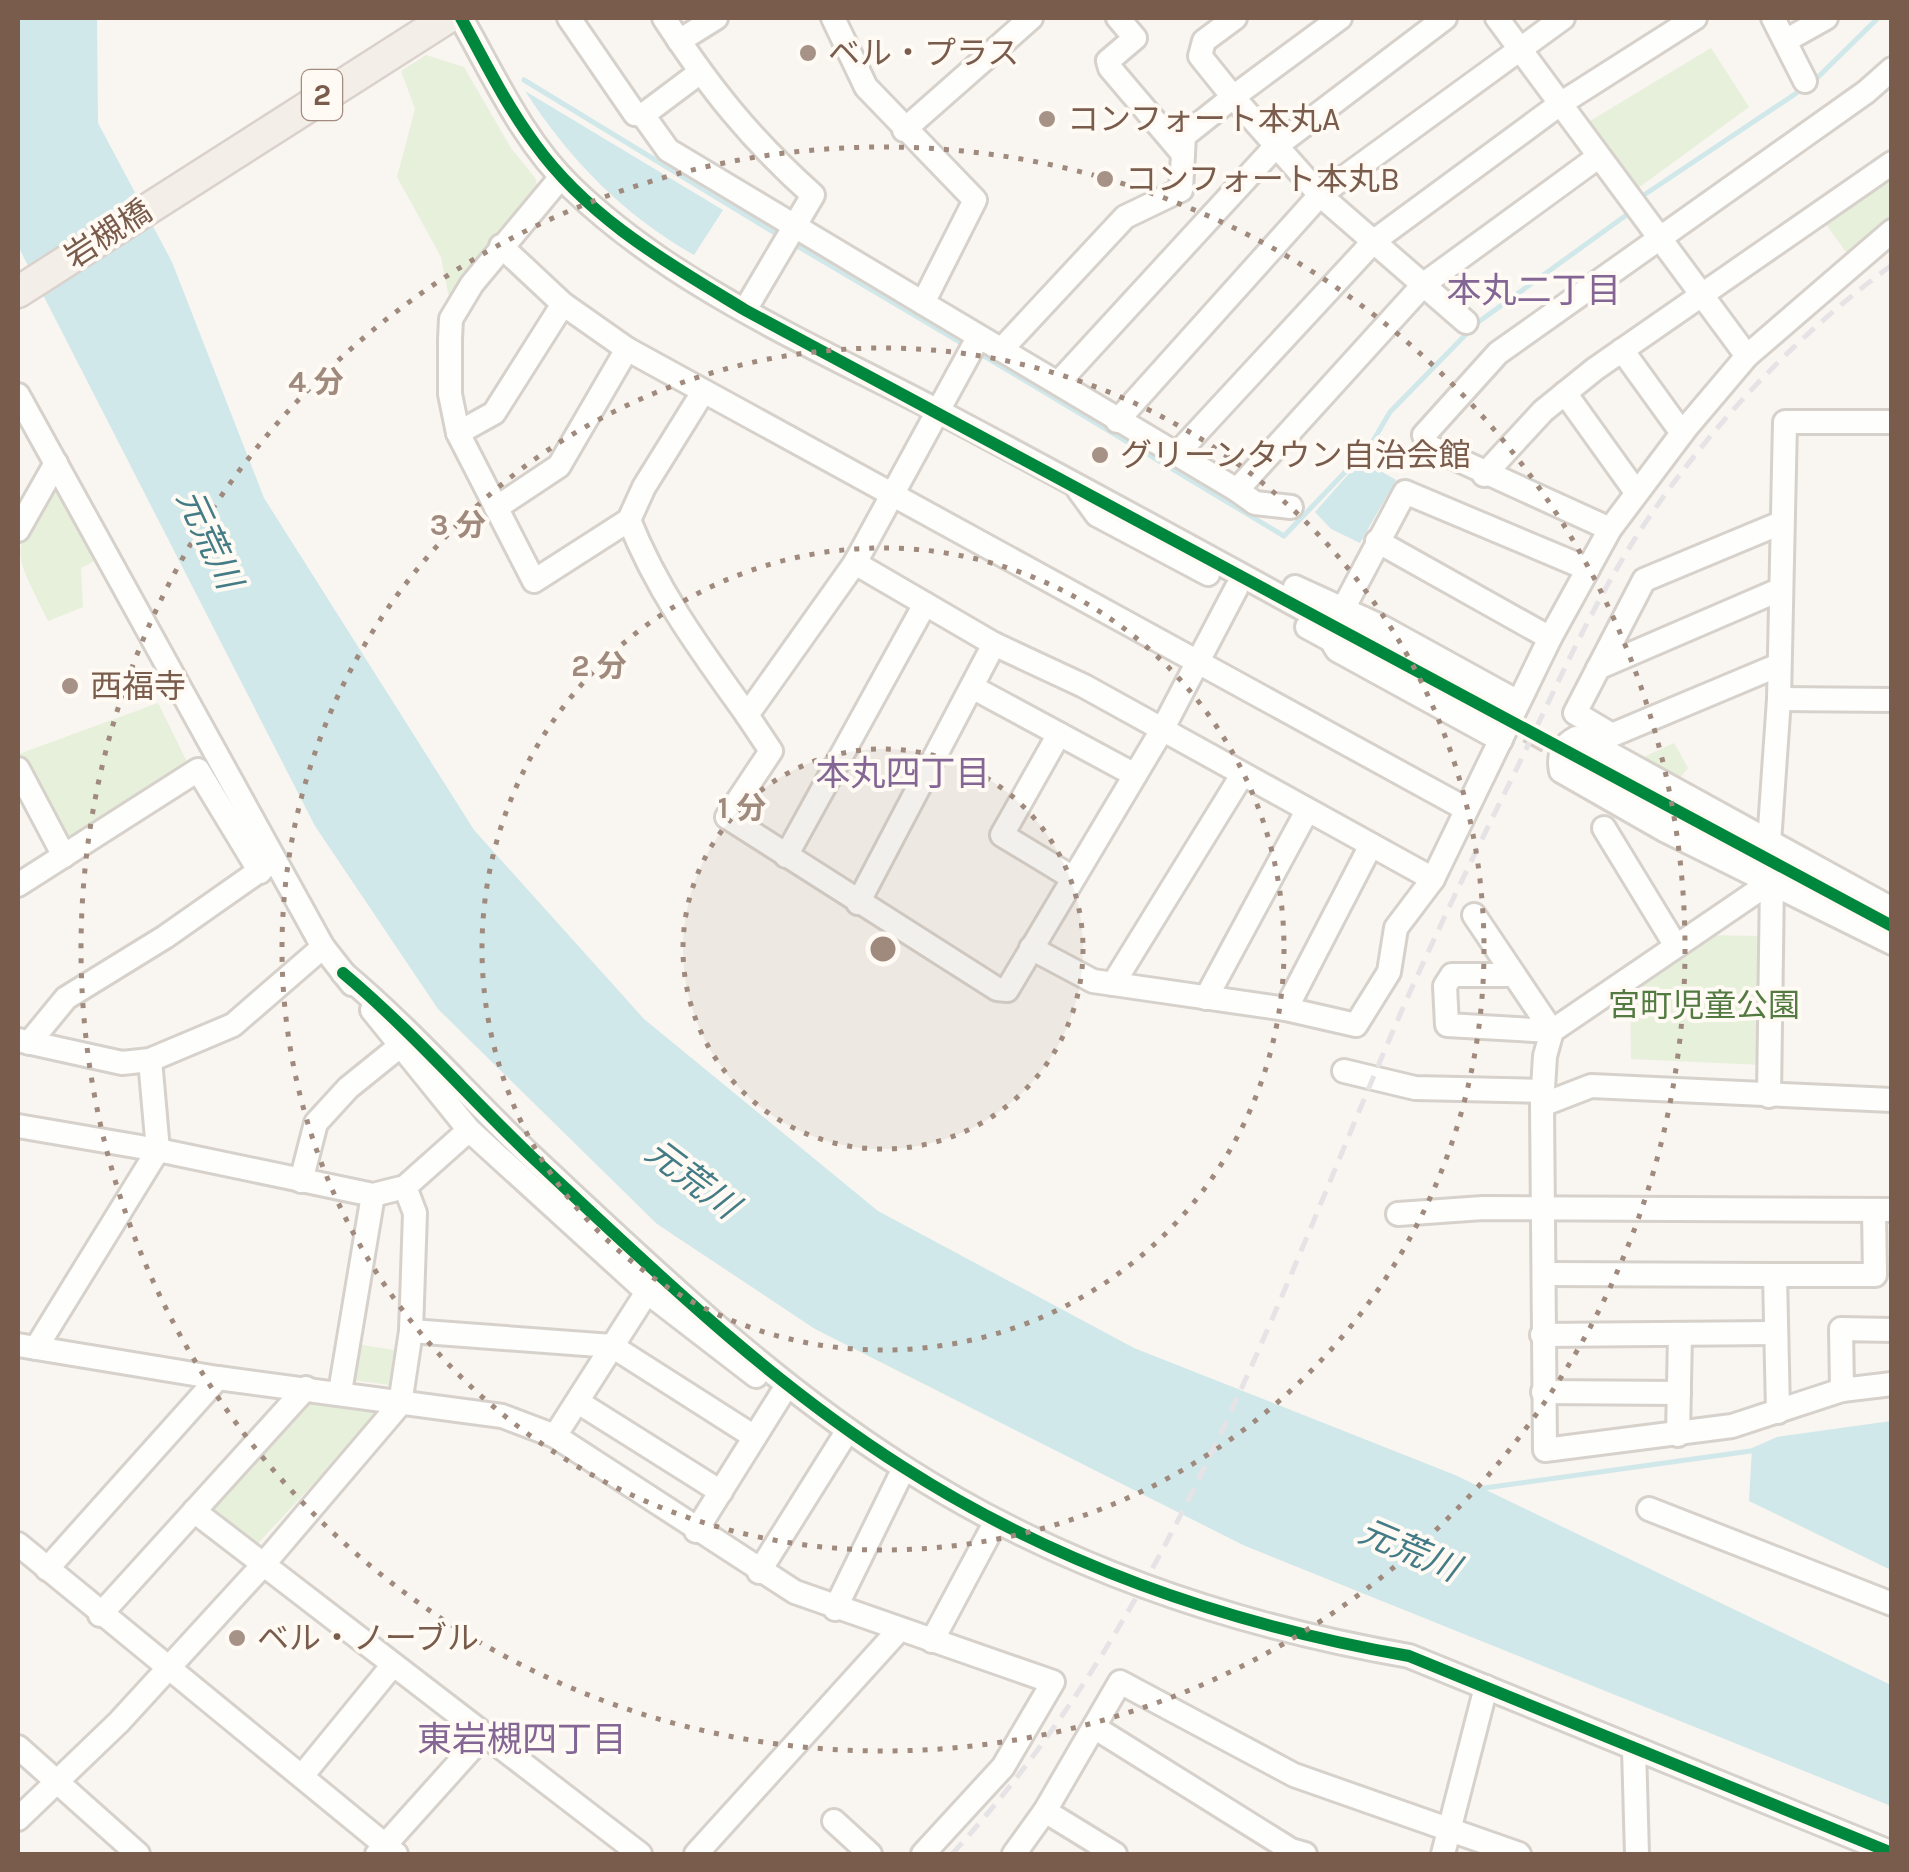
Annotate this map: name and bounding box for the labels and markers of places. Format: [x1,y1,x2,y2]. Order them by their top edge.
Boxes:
place label: ベル・プラス [828,35,1019,72]
marker: ベル・プラス [797,42,819,64]
place label: コンフォート本丸A [1067,101,1340,138]
marker: コンフォート本丸A [1036,108,1058,130]
place label: コンフォート本丸B [1125,161,1400,198]
marker: コンフォート本丸B [1094,168,1116,190]
place label: グリーンタウン自治会館 [1120,437,1470,474]
marker: グリーンタウン自治会館 [1089,444,1111,466]
place label: 西福寺 [90,668,186,705]
marker: 西福寺 [59,675,81,697]
centre of rings [865,931,901,967]
place label: ベル・ノーブル [257,1620,479,1657]
marker: ベル・ノーブル [226,1627,248,1649]

